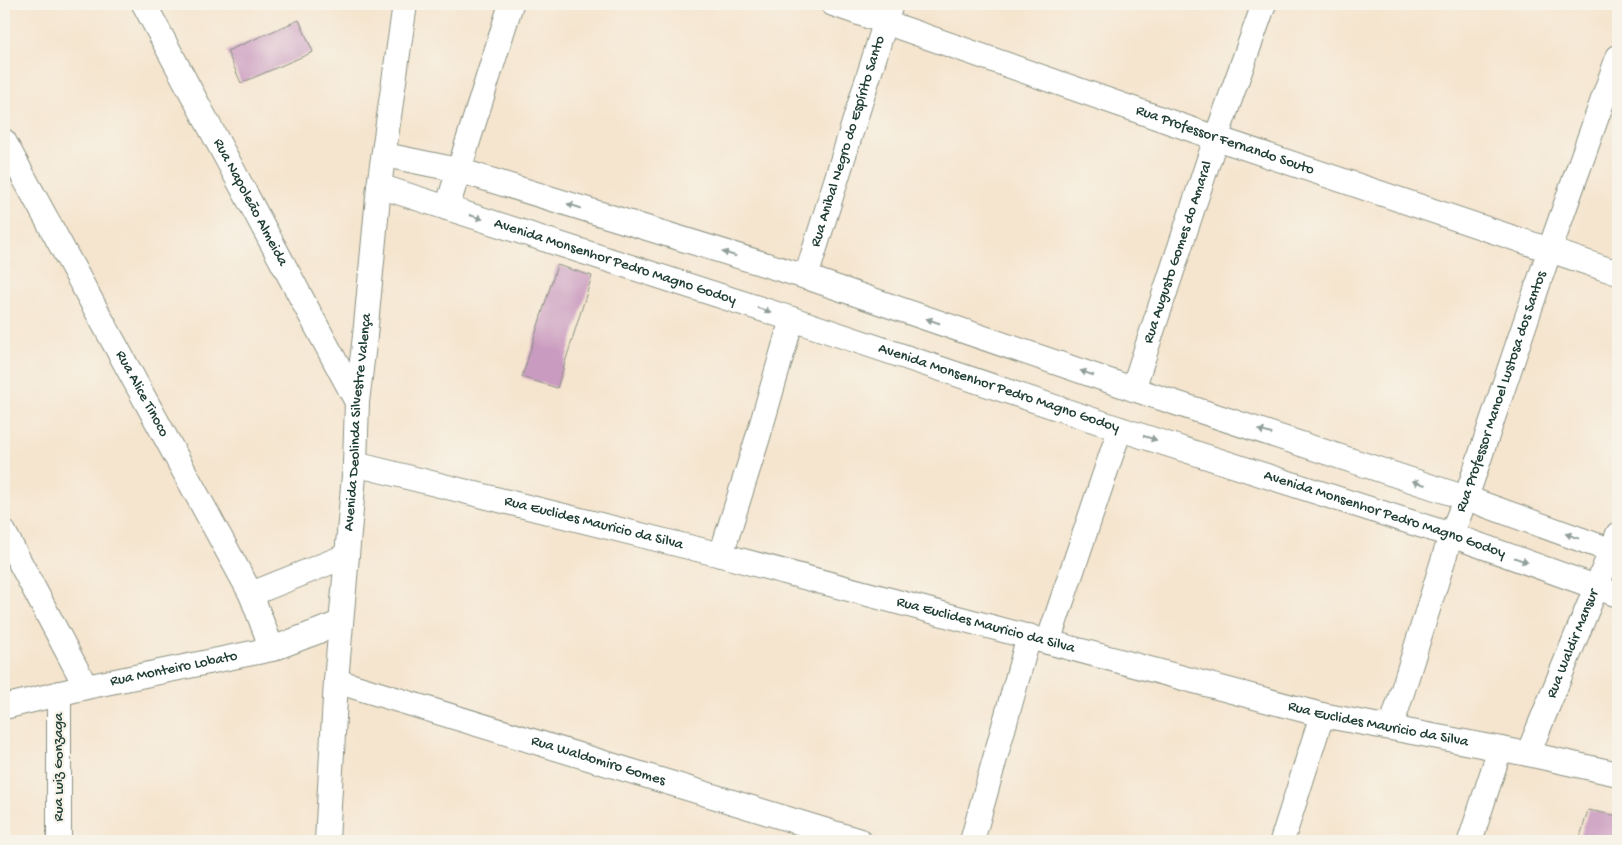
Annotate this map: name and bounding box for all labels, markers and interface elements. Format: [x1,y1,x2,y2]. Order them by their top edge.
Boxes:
street label: Rua Anibal Negro do Espírito Santo [807,33,890,249]
street label: Rua Professor Fernando Souto [1133,102,1317,179]
street label: Rua Napoleão Almeida [209,136,292,270]
street label: Rua Augusto Gomes do Amaral [1140,159,1217,346]
one-way arrow [566,202,581,209]
one-way arrow [468,214,483,221]
street label: Avenida Monsenhor Pedro Magno Godoy [492,215,739,310]
one-way arrow [721,249,736,257]
street label: Rua Professor Manoel Lustosa dos Santos [1452,268,1551,515]
one-way arrow [756,307,771,314]
street label: Avenida Deolinda Silvestre Valença [340,312,376,532]
one-way arrow [926,317,941,324]
street label: Avenida Monsenhor Pedro Magno Godoy [876,340,1122,437]
street label: Rua Alice Tinoco [111,348,173,440]
one-way arrow [1079,369,1094,377]
one-way arrow [1257,428,1272,435]
one-way arrow [1143,435,1158,443]
street label: Avenida Monsenhor Pedro Magno Godoy [1262,467,1509,563]
one-way arrow [1411,478,1426,486]
street label: Rua Euclides Mauricio da Silva [502,492,686,554]
one-way arrow [1565,532,1580,539]
one-way arrow [1514,556,1529,564]
street label: Rua Waldir Mansur [1543,585,1604,701]
street label: Rua Euclides Mauricio da Silva [895,593,1077,658]
street label: Rua Monteiro Lobato [109,647,239,691]
street label: Rua Euclides Mauricio da Silva [1286,697,1471,752]
street label: Rua Luiz Gonzaga [50,712,68,821]
street label: Rua Waldomiro Gomes [529,732,668,790]

